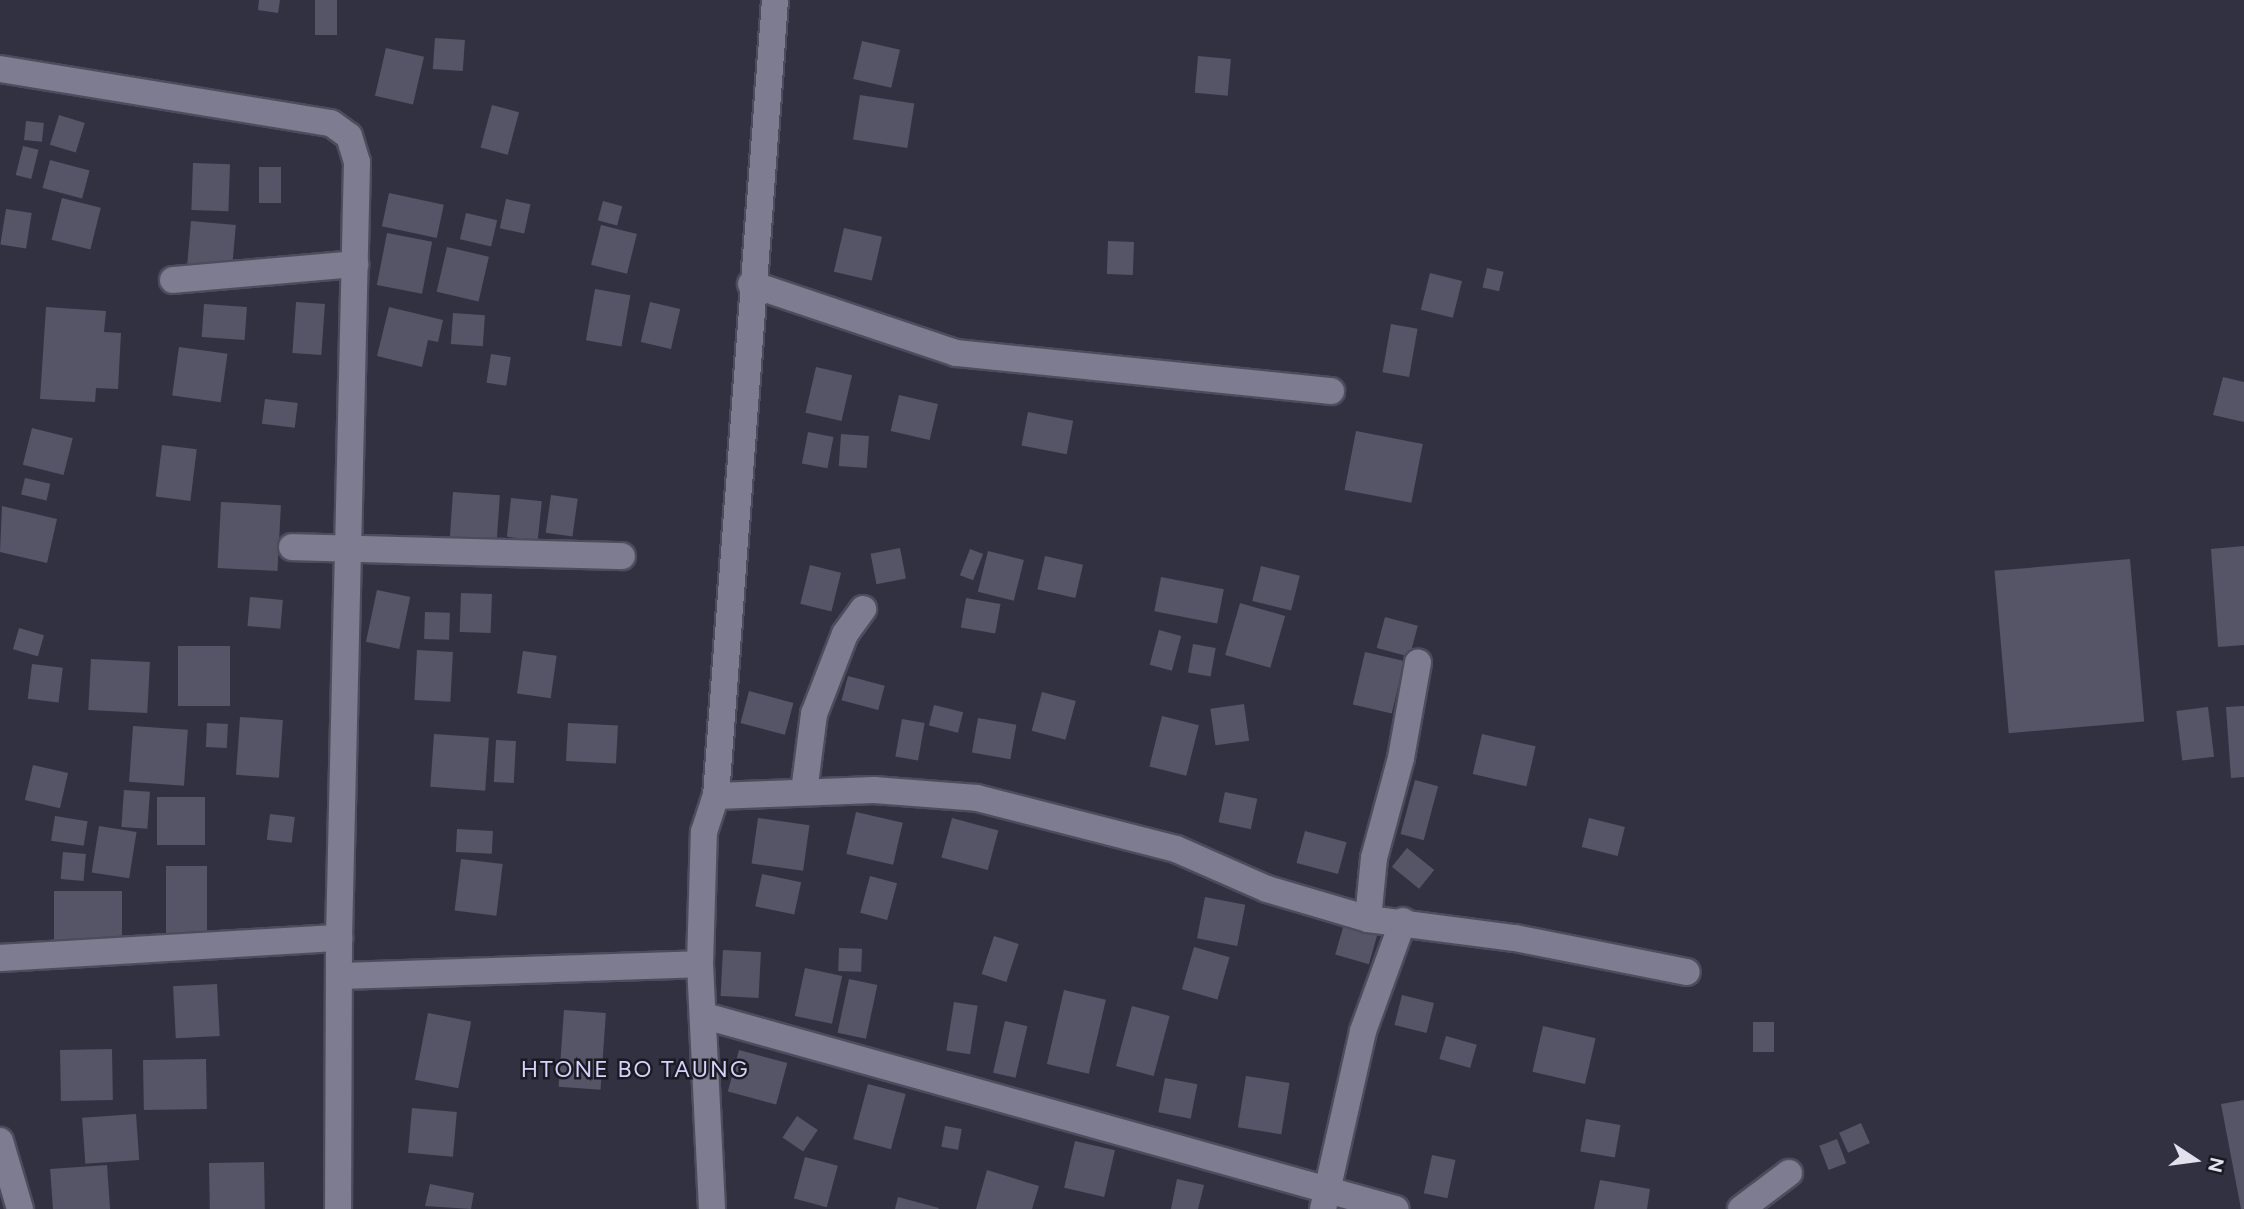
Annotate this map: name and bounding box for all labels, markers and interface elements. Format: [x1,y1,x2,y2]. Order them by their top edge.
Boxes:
district label: HTONE BO TAUNG [522,1055,748,1083]
north arrow [2160,1125,2230,1195]
text: N [2203,1155,2229,1175]

